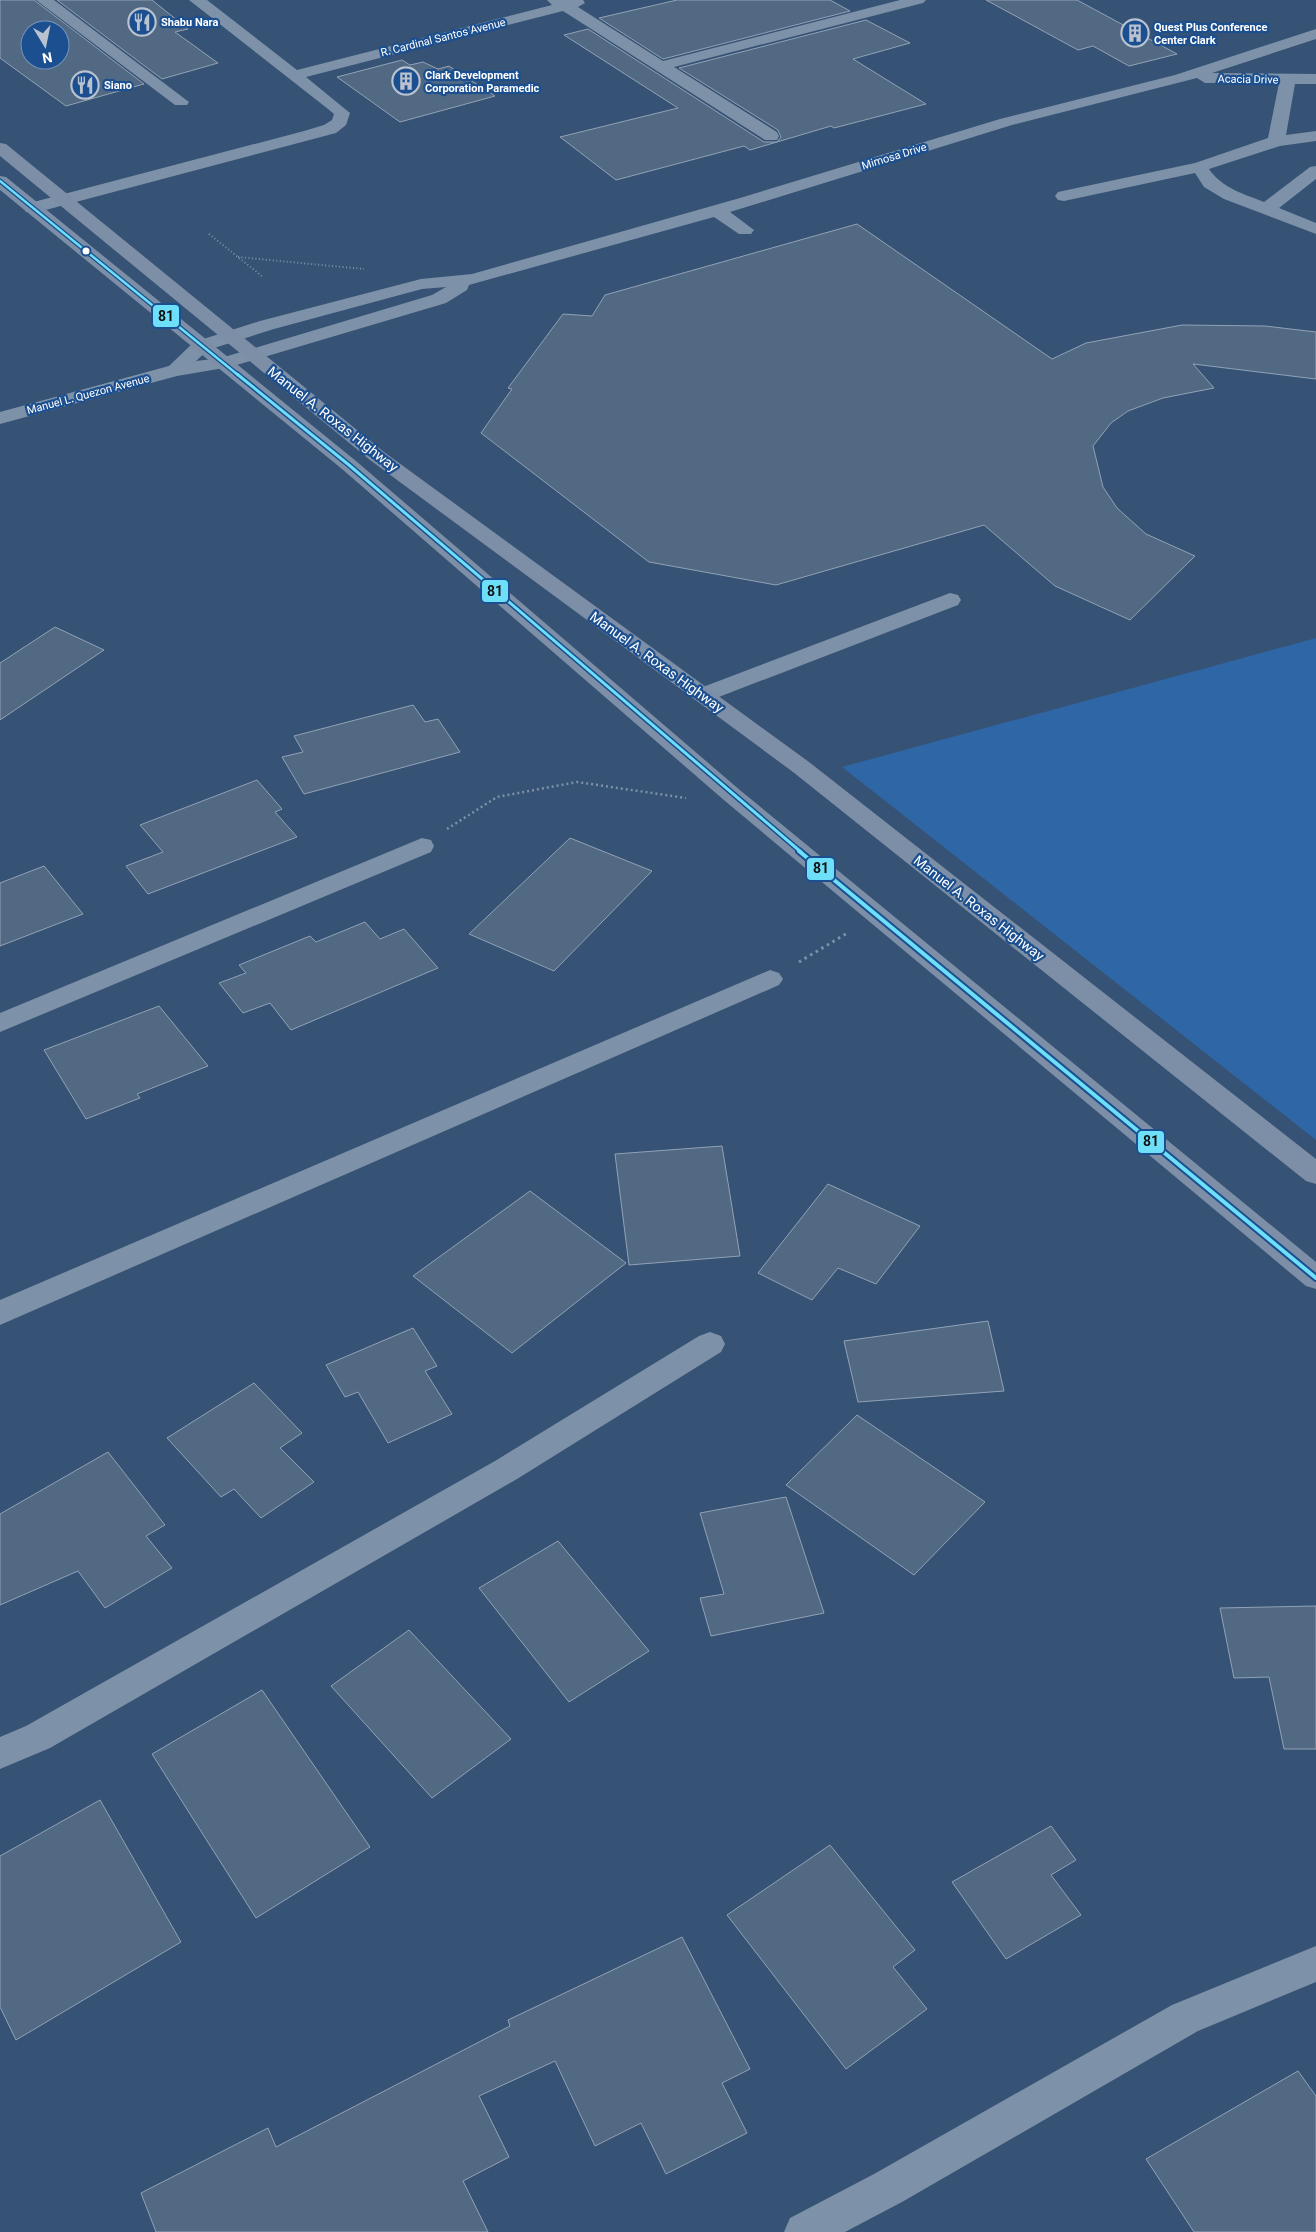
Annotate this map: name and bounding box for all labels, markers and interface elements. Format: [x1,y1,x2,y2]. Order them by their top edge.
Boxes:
restaurant icon: Shabu Nara [127,7,157,37]
place label: Shabu Nara [161,16,218,29]
street label: R. Cardinal Santos Avenue [379,16,507,59]
building icon: Quest Plus Conference Center Clark [1120,18,1150,48]
north arrow [20,20,70,70]
place label: Quest Plus Conference Center Clark [1154,21,1267,47]
text: N [41,49,54,67]
building icon: Clark Development Corporation Paramedic [391,66,421,96]
place label: Clark Development Corporation Paramedic [425,69,540,95]
restaurant icon: Siano [70,70,100,100]
street label: Acacia Drive [1217,72,1279,87]
place label: Siano [104,79,132,92]
street label: Mimosa Drive [860,140,928,173]
unlabelled marker [81,246,91,256]
line badge: 81 [152,304,180,328]
text: 81 [158,308,174,324]
street label: Manuel A. Roxas Highway [265,363,402,475]
street label: Manuel L. Quezon Avenue [25,372,151,417]
line badge: 81 [481,579,509,603]
text: 81 [487,583,503,599]
street label: Manuel A. Roxas Highway [587,608,727,716]
street label: Manuel A. Roxas Highway [911,852,1048,964]
line badge: 81 [806,857,835,881]
text: 81 [813,860,829,876]
line badge: 81 [1137,1130,1165,1154]
text: 81 [1143,1133,1159,1149]

